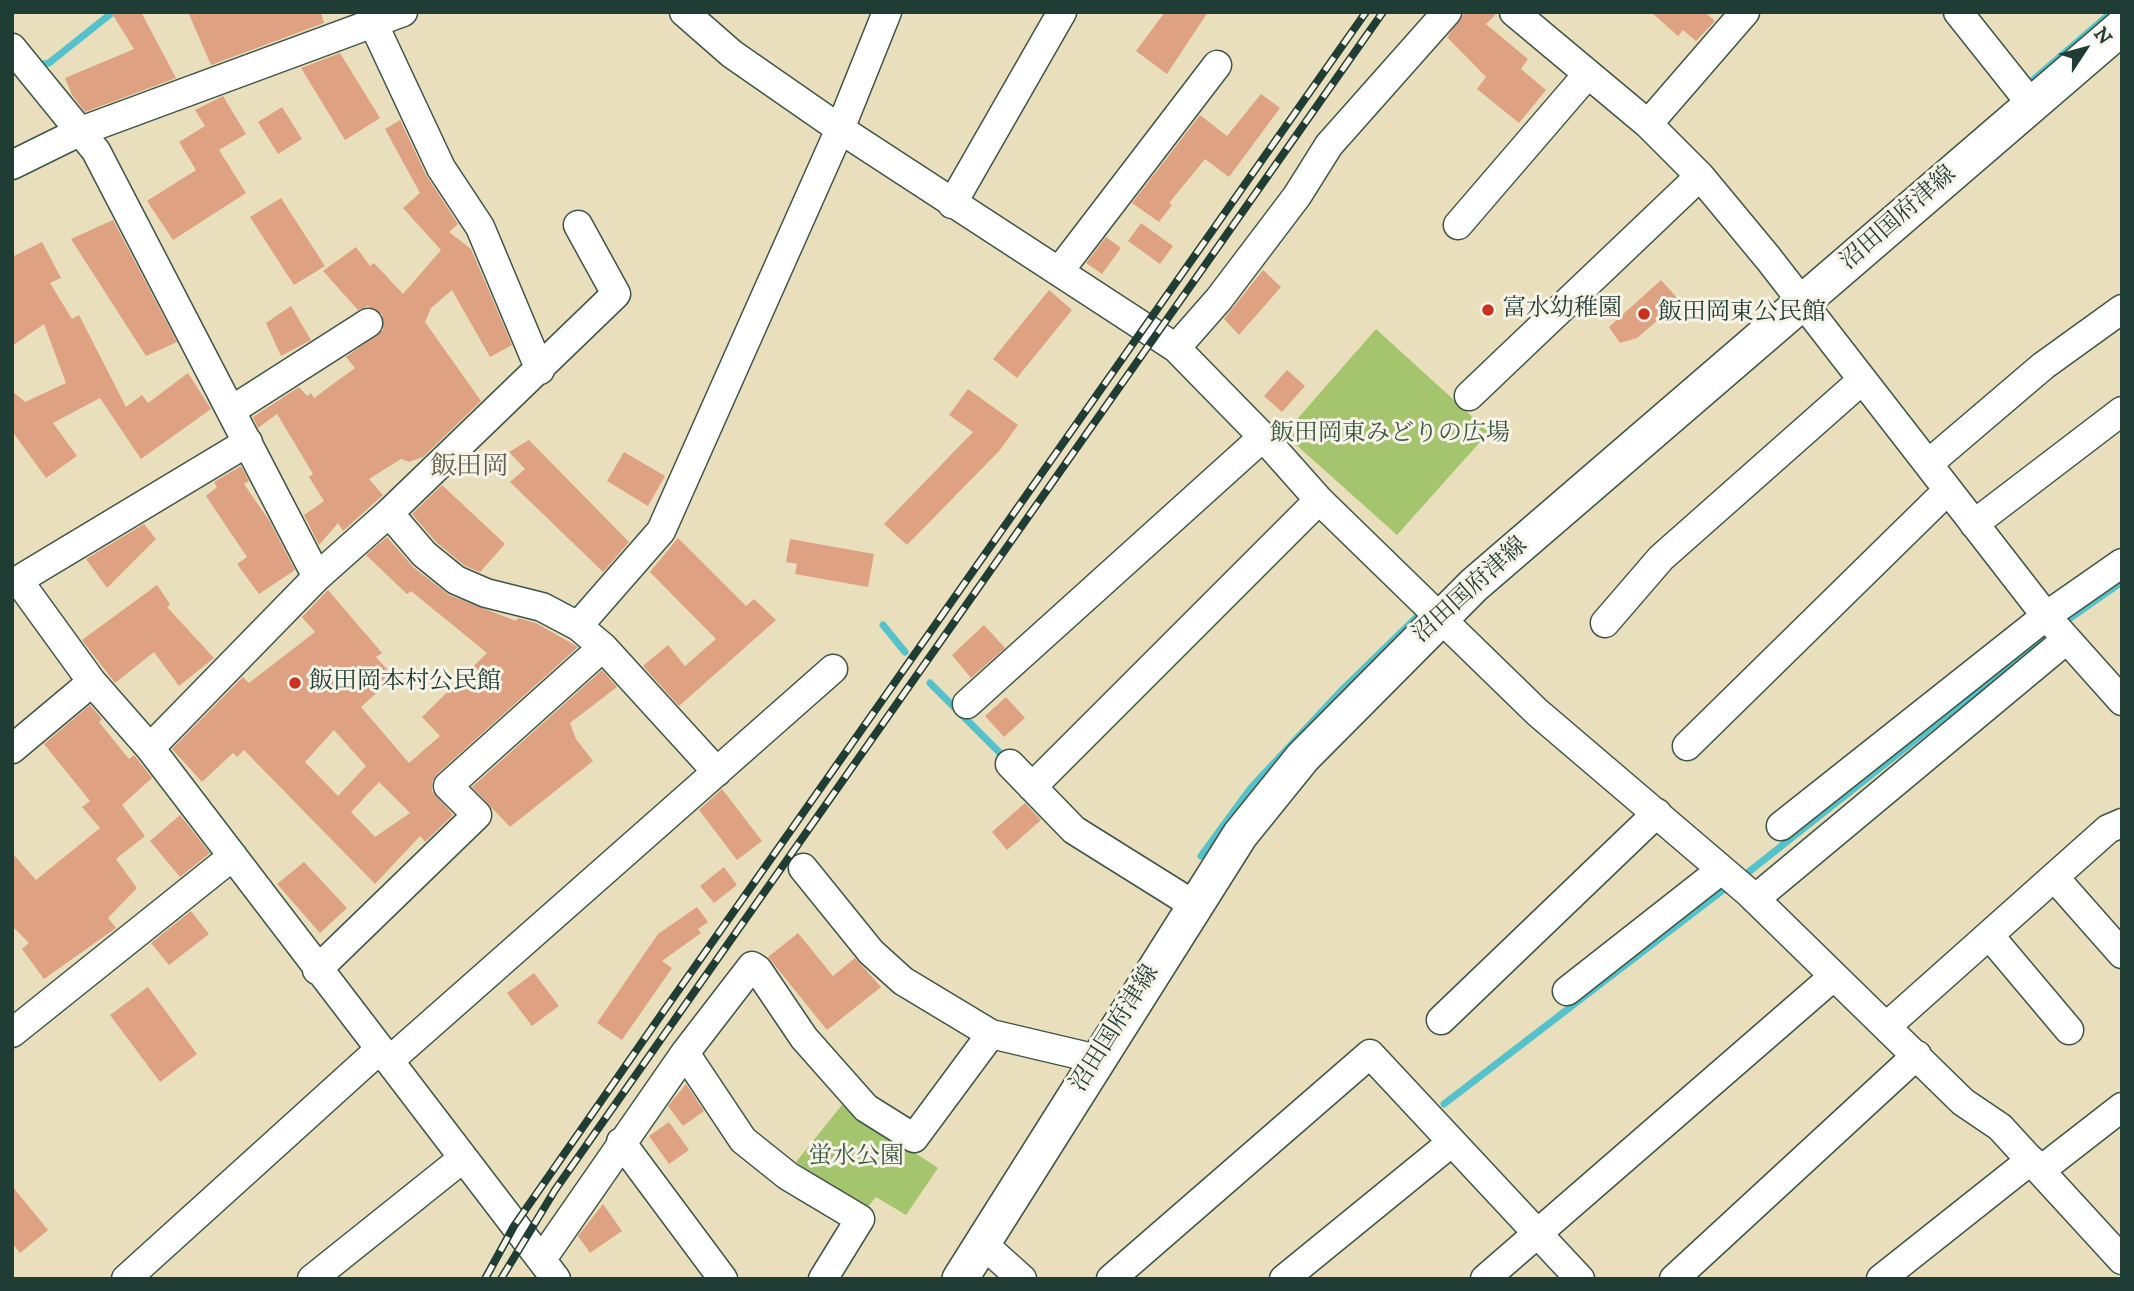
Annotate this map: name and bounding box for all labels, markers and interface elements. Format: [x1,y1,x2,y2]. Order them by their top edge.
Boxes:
north arrow [2050,14,2120,84]
text: N [2088,23,2116,49]
street label: 沼田国府津線 [1835,161,1963,277]
place label: 富水幼稚園 [1502,296,1622,324]
place label: 飯田岡東公民館 [1658,300,1826,328]
marker: 富水幼稚園 [1480,302,1496,318]
marker: 飯田岡東公民館 [1636,306,1652,322]
park label: 飯田岡東みどりの広場 [1270,421,1510,449]
district label: 飯田岡 [430,453,508,485]
street label: 沼田国府津線 [1408,532,1534,650]
place label: 飯田岡本村公民館 [309,669,501,697]
marker: 飯田岡本村公民館 [287,675,303,691]
street label: 沼田国府津線 [1066,960,1166,1098]
park label: 蛍水公園 [808,1144,904,1172]

